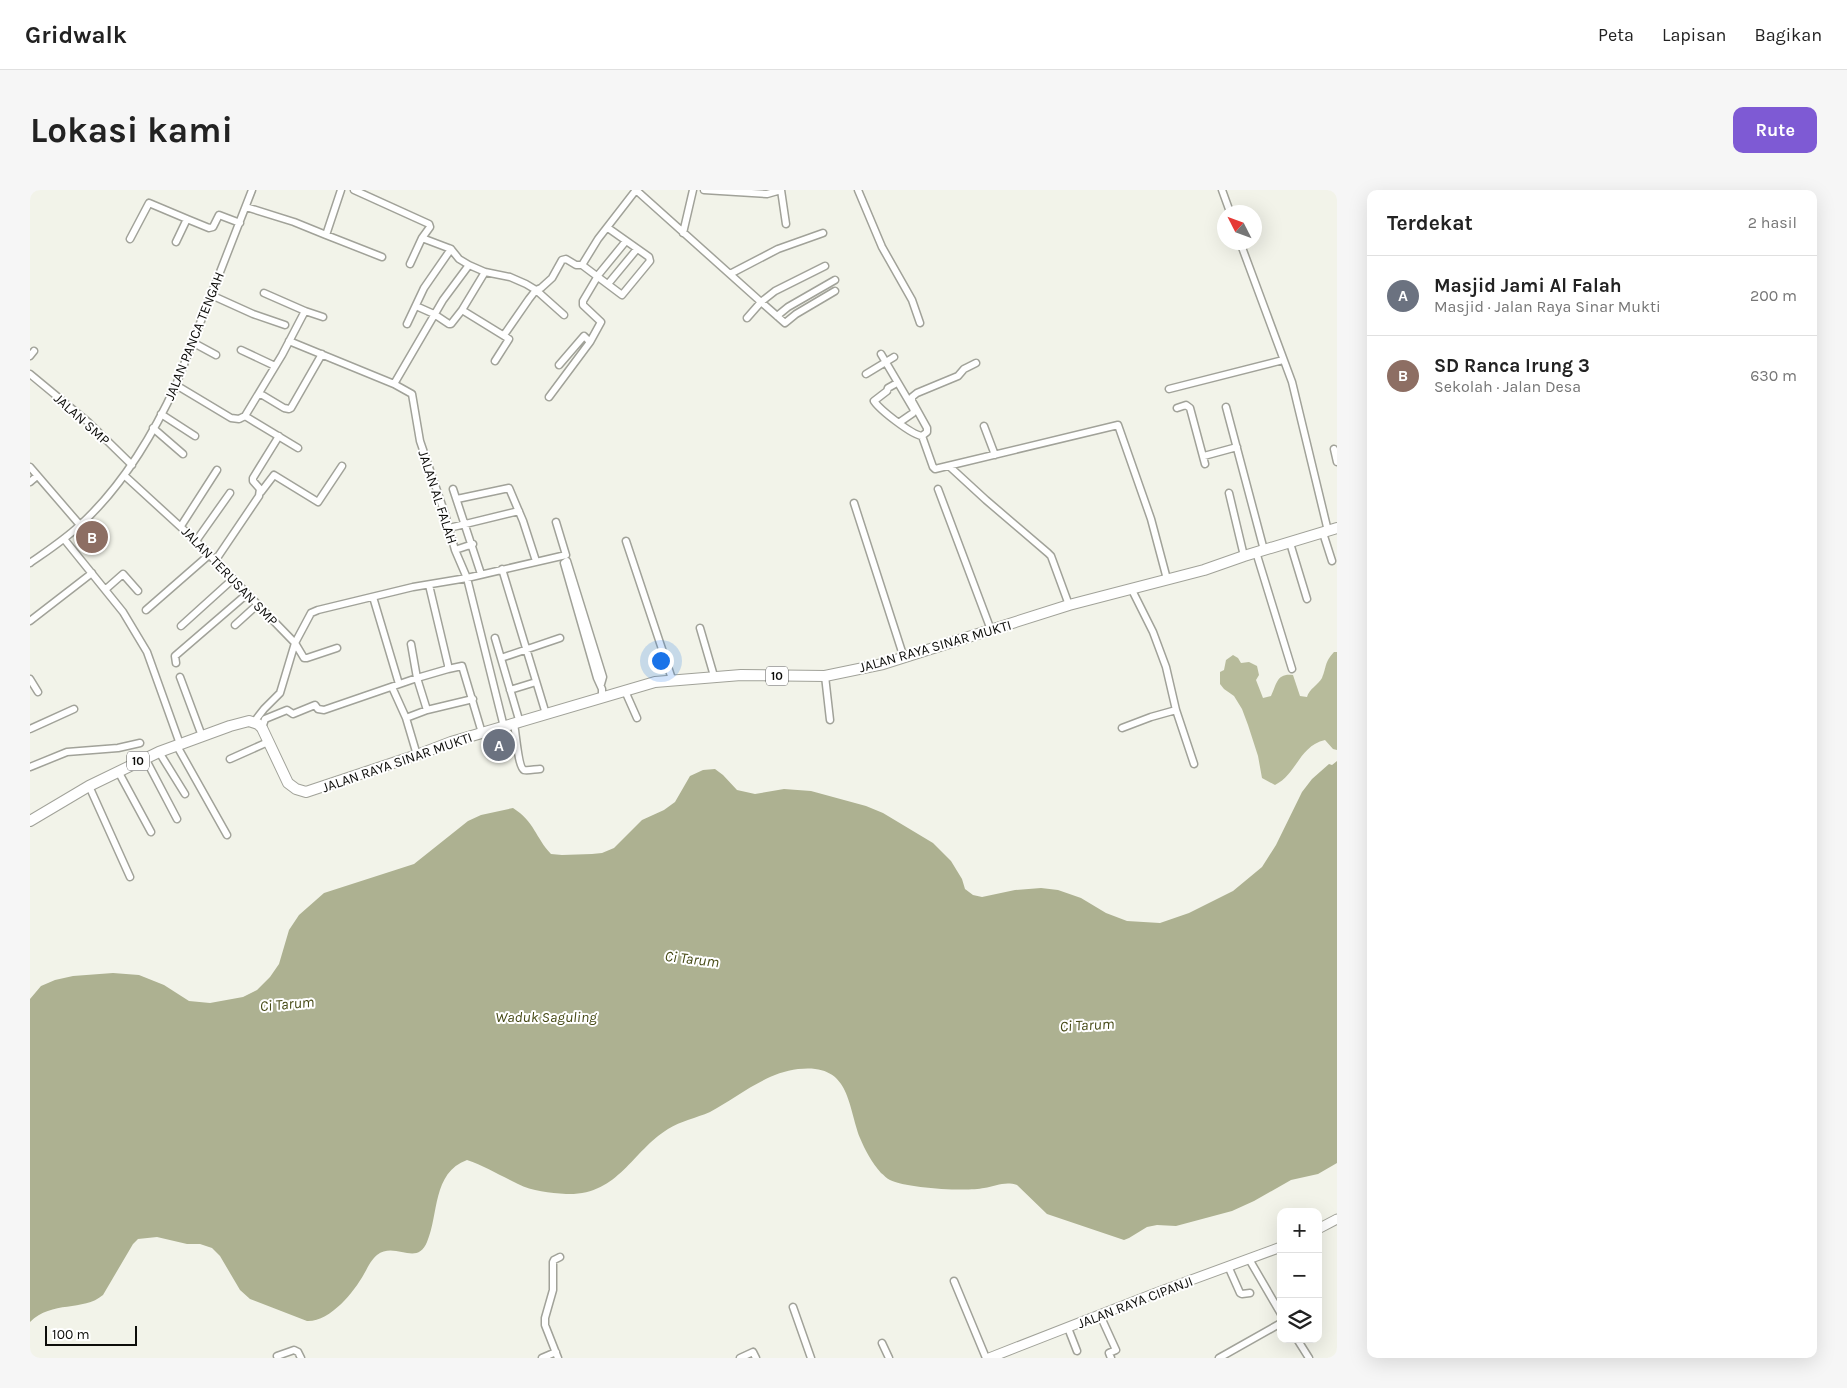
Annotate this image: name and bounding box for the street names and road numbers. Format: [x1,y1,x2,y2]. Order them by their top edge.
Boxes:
street label: JALAN PANCA TENGAH [161,270,228,403]
street label: JALAN SMP [50,390,113,449]
street label: JALAN AL FALAH [414,448,461,546]
street label: JALAN TERUSAN SMP [178,523,282,630]
street label: JALAN RAYA SINAR MUKTI [857,617,1013,676]
road number: 10 [766,666,788,686]
street label: JALAN RAYA SINAR MUKTI [320,729,475,796]
road number: 10 [127,752,149,770]
street label: JALAN RAYA CIPANJI [1075,1273,1195,1332]

